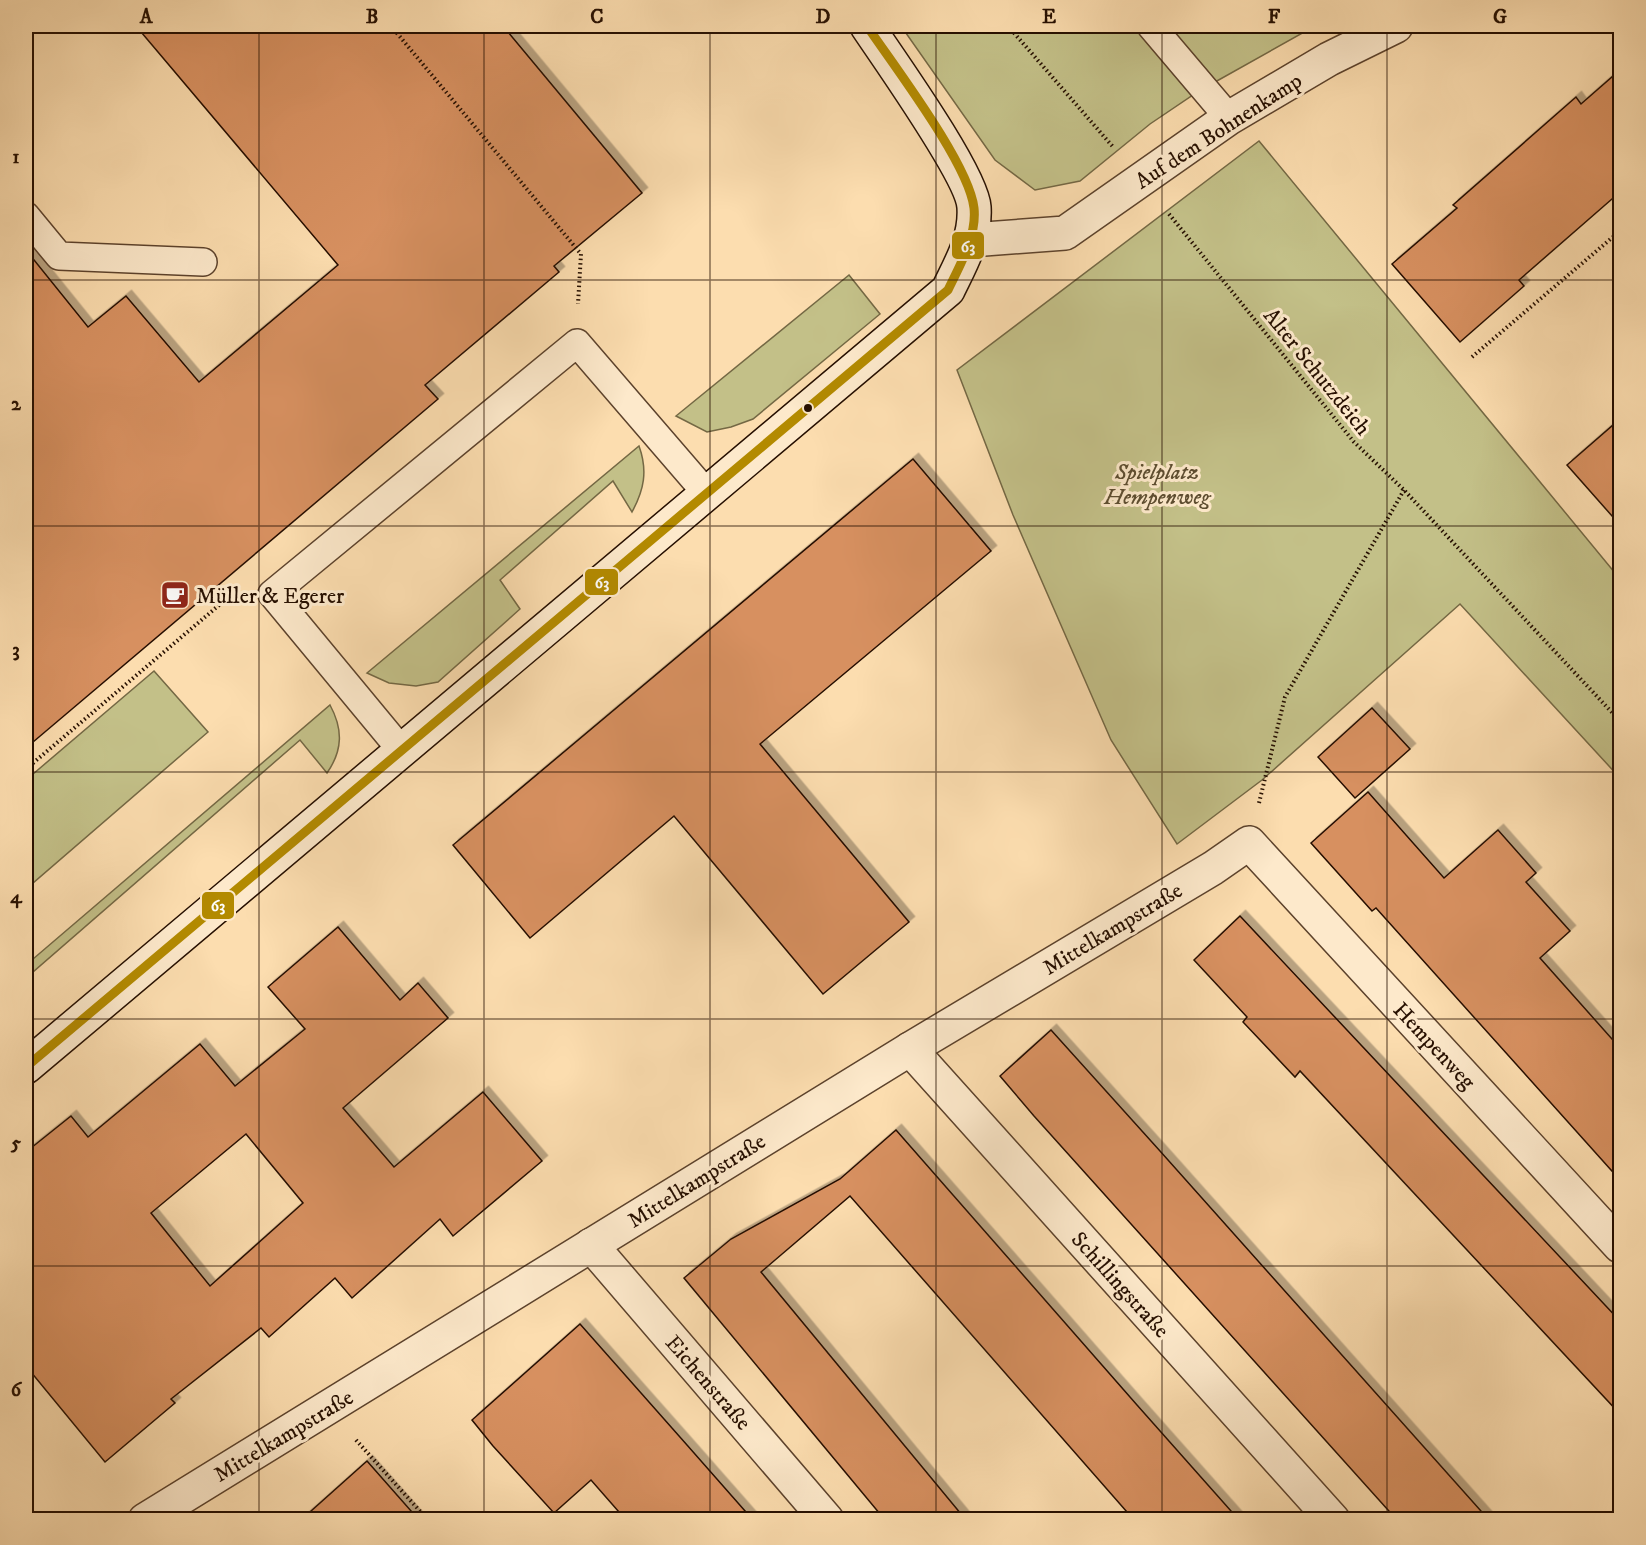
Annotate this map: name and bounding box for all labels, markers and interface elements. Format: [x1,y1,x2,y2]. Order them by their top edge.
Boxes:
text: A [139,5,154,30]
text: B [366,5,378,30]
text: C [590,5,604,30]
text: D [816,5,831,30]
text: E [1042,5,1056,30]
text: F [1268,5,1281,30]
text: G [1493,5,1507,30]
street label: Auf dem Bohnenkamp [1130,67,1307,195]
text: 1 [12,145,20,170]
line badge: 63 [951,231,985,260]
text: 63 [961,237,975,257]
street label: Alter Schutzdeich [1257,303,1377,441]
text: 2 [11,392,22,417]
unlabelled marker [802,402,814,414]
park label: Spielplatz Hempenweg [1103,459,1212,511]
line badge: 63 [584,568,619,596]
text: 63 [595,573,609,593]
cafe icon: Müller & Egerer [159,579,191,611]
place label: Müller & Egerer [196,583,345,610]
text: 3 [12,638,20,663]
street label: Mittelkampstraße [1038,877,1187,981]
text: 4 [10,885,23,910]
line badge: 63 [201,891,235,920]
text: 63 [211,896,225,916]
street label: Hempenweg [1387,997,1481,1095]
street label: Mittelkampstraße [623,1128,771,1234]
text: 5 [10,1131,21,1156]
street label: Schillingstraße [1065,1226,1175,1344]
street label: Eichenstraße [659,1330,756,1436]
text: 6 [11,1378,23,1403]
street label: Mittelkampstraße [209,1384,358,1488]

